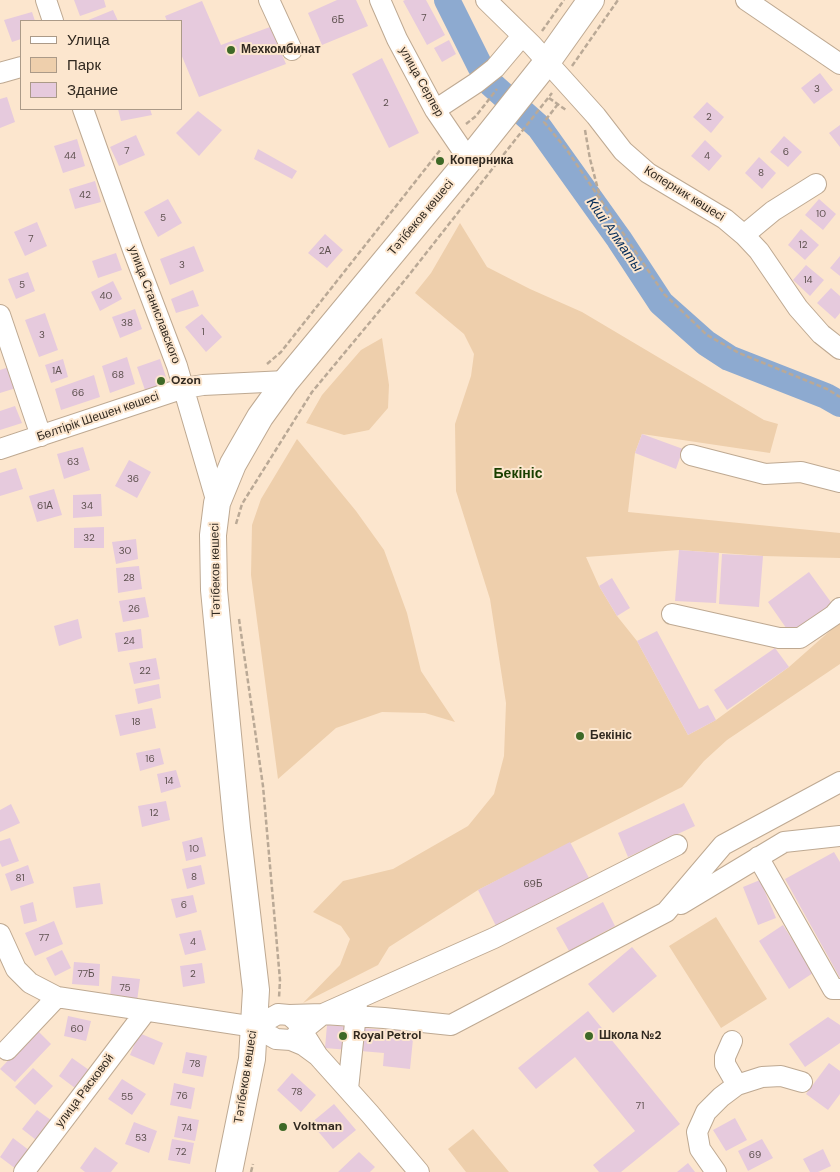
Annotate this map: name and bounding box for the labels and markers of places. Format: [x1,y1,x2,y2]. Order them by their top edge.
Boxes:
place label: Мехкомбинат [241,43,321,57]
marker: Мехкомбинат [225,44,237,56]
place label: Коперника [450,154,513,168]
marker: Коперника [434,155,446,167]
place label: Ozon [171,374,201,388]
marker: Ozon [155,375,167,387]
place label: Бекініс [590,729,632,743]
marker: Бекініс [574,730,586,742]
place label: Royal Petrol [353,1029,422,1043]
place label: Школа №2 [599,1029,661,1043]
marker: Royal Petrol [337,1030,349,1042]
marker: Школа №2 [583,1030,595,1042]
place label: Voltman [293,1120,342,1134]
marker: Voltman [277,1121,289,1133]

